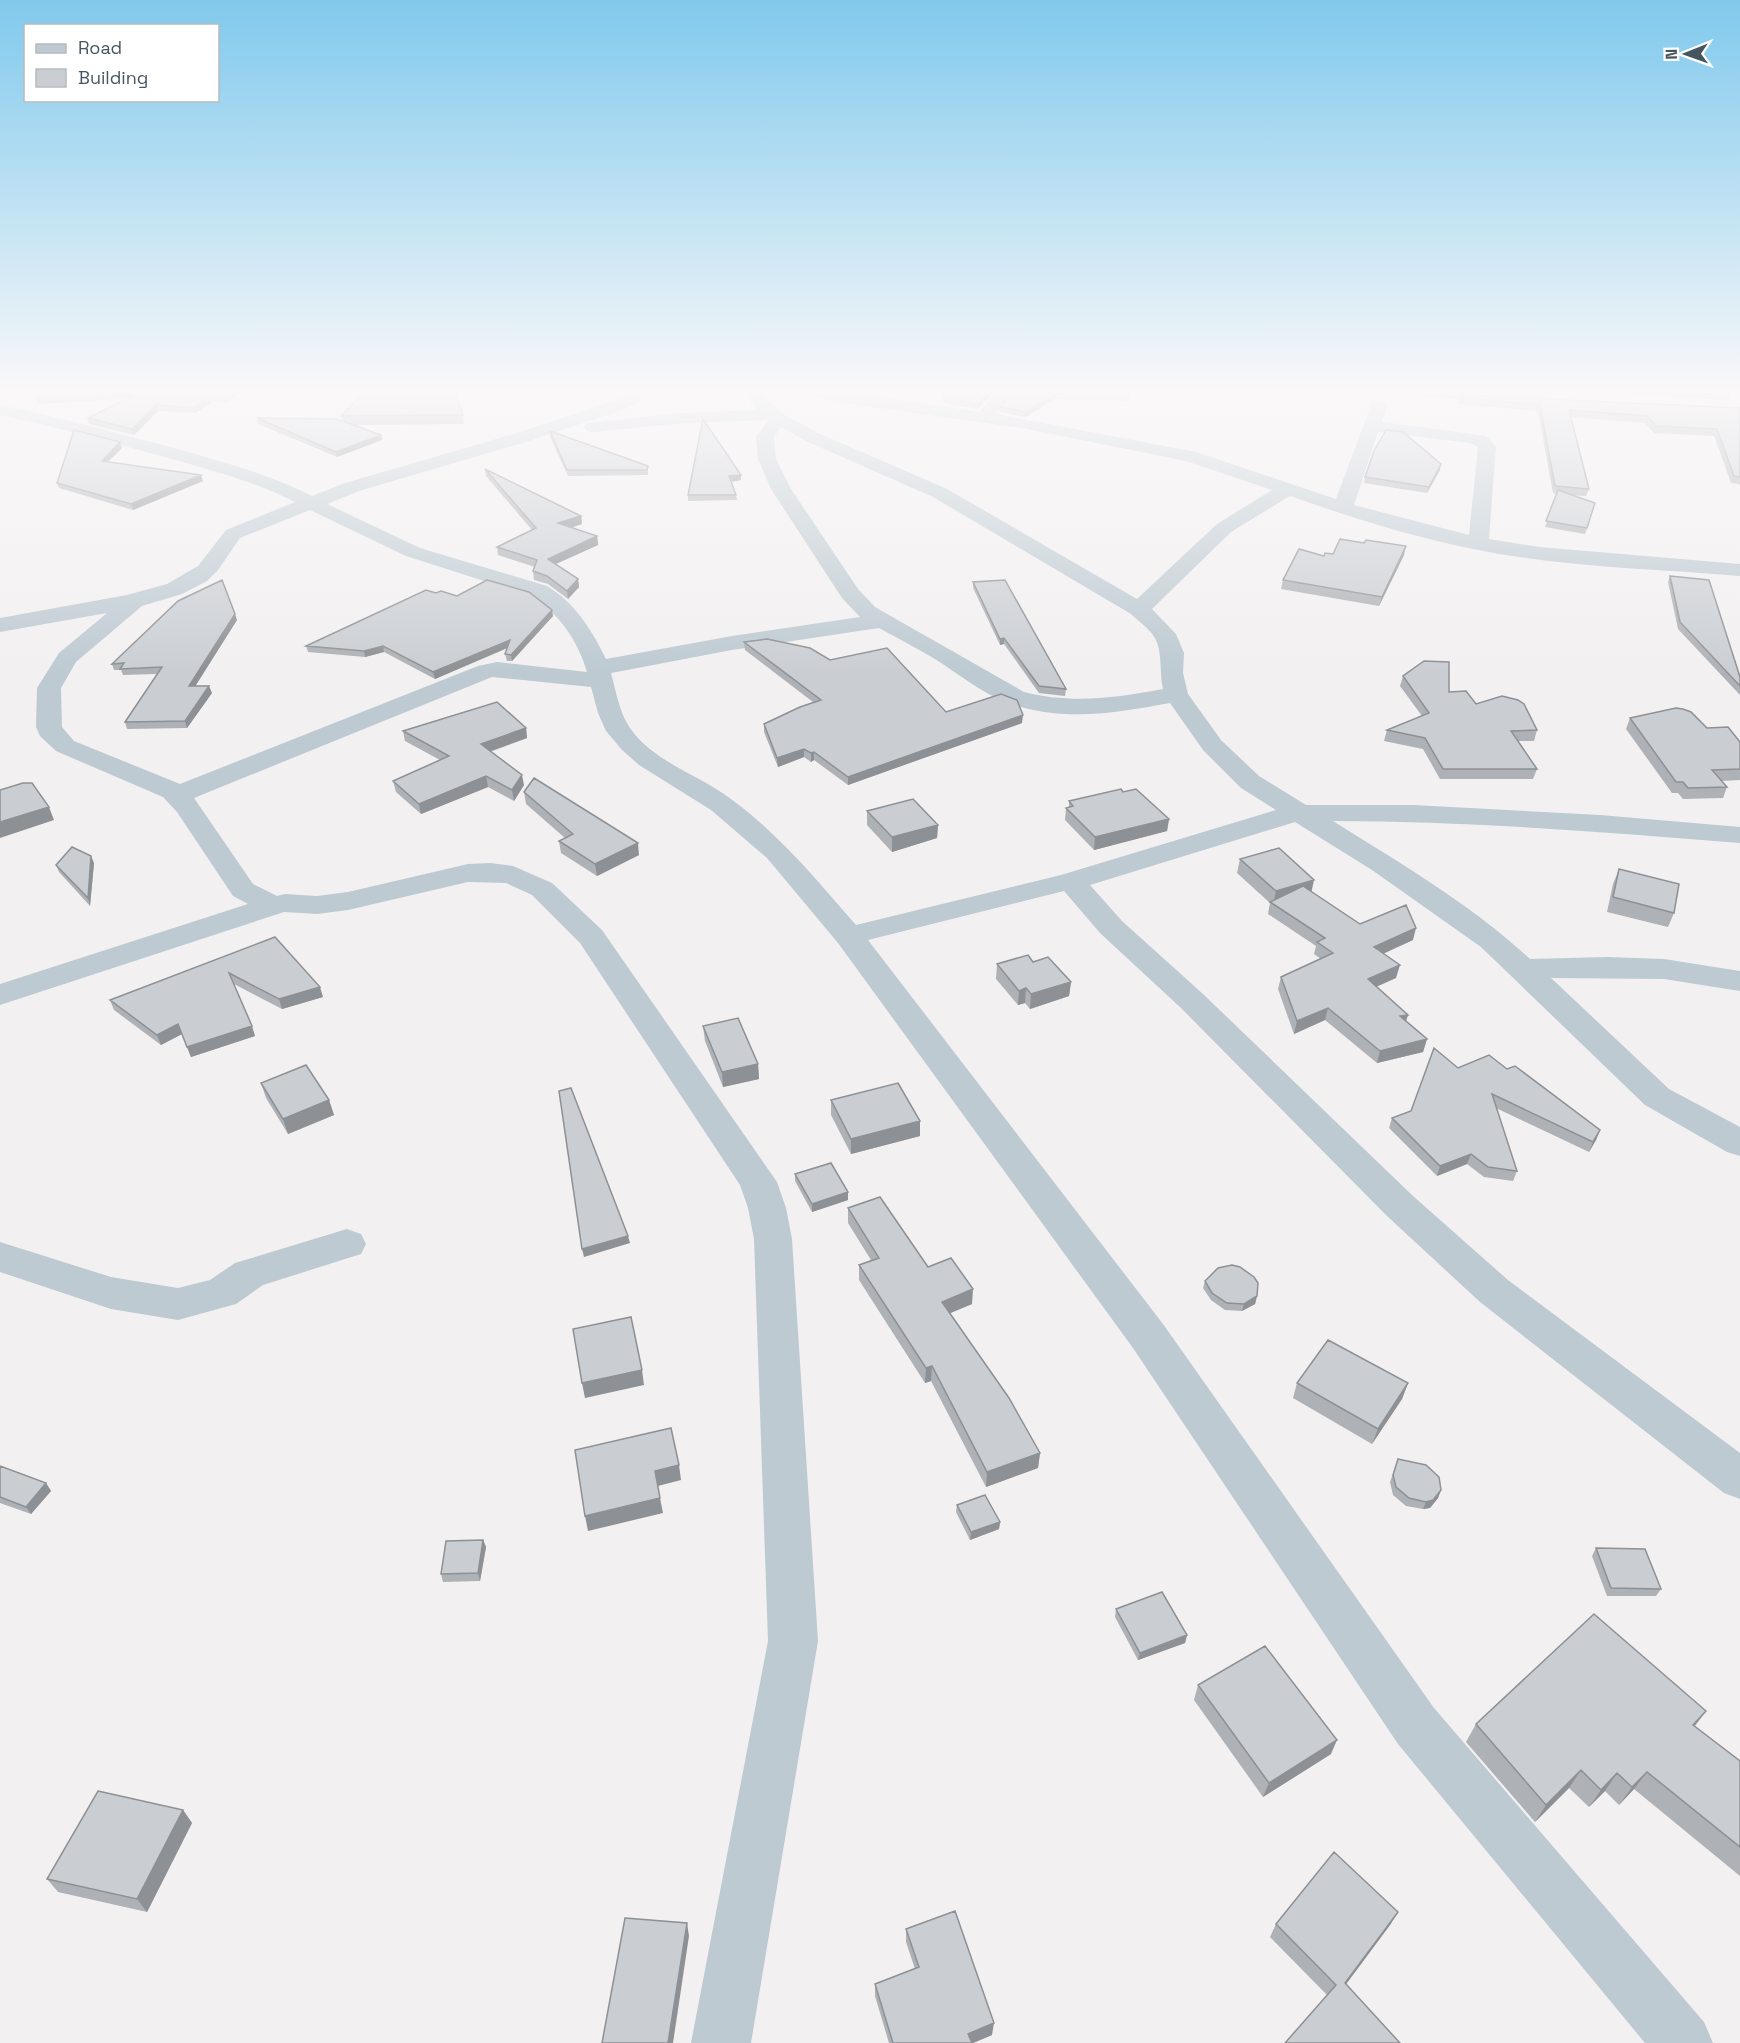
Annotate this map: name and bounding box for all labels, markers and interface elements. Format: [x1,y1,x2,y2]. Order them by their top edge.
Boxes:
legend [24,24,219,102]
north arrow [1656,24,1716,84]
text: Road [78,36,122,59]
text: N [1661,49,1682,60]
text: Building [78,66,148,89]

